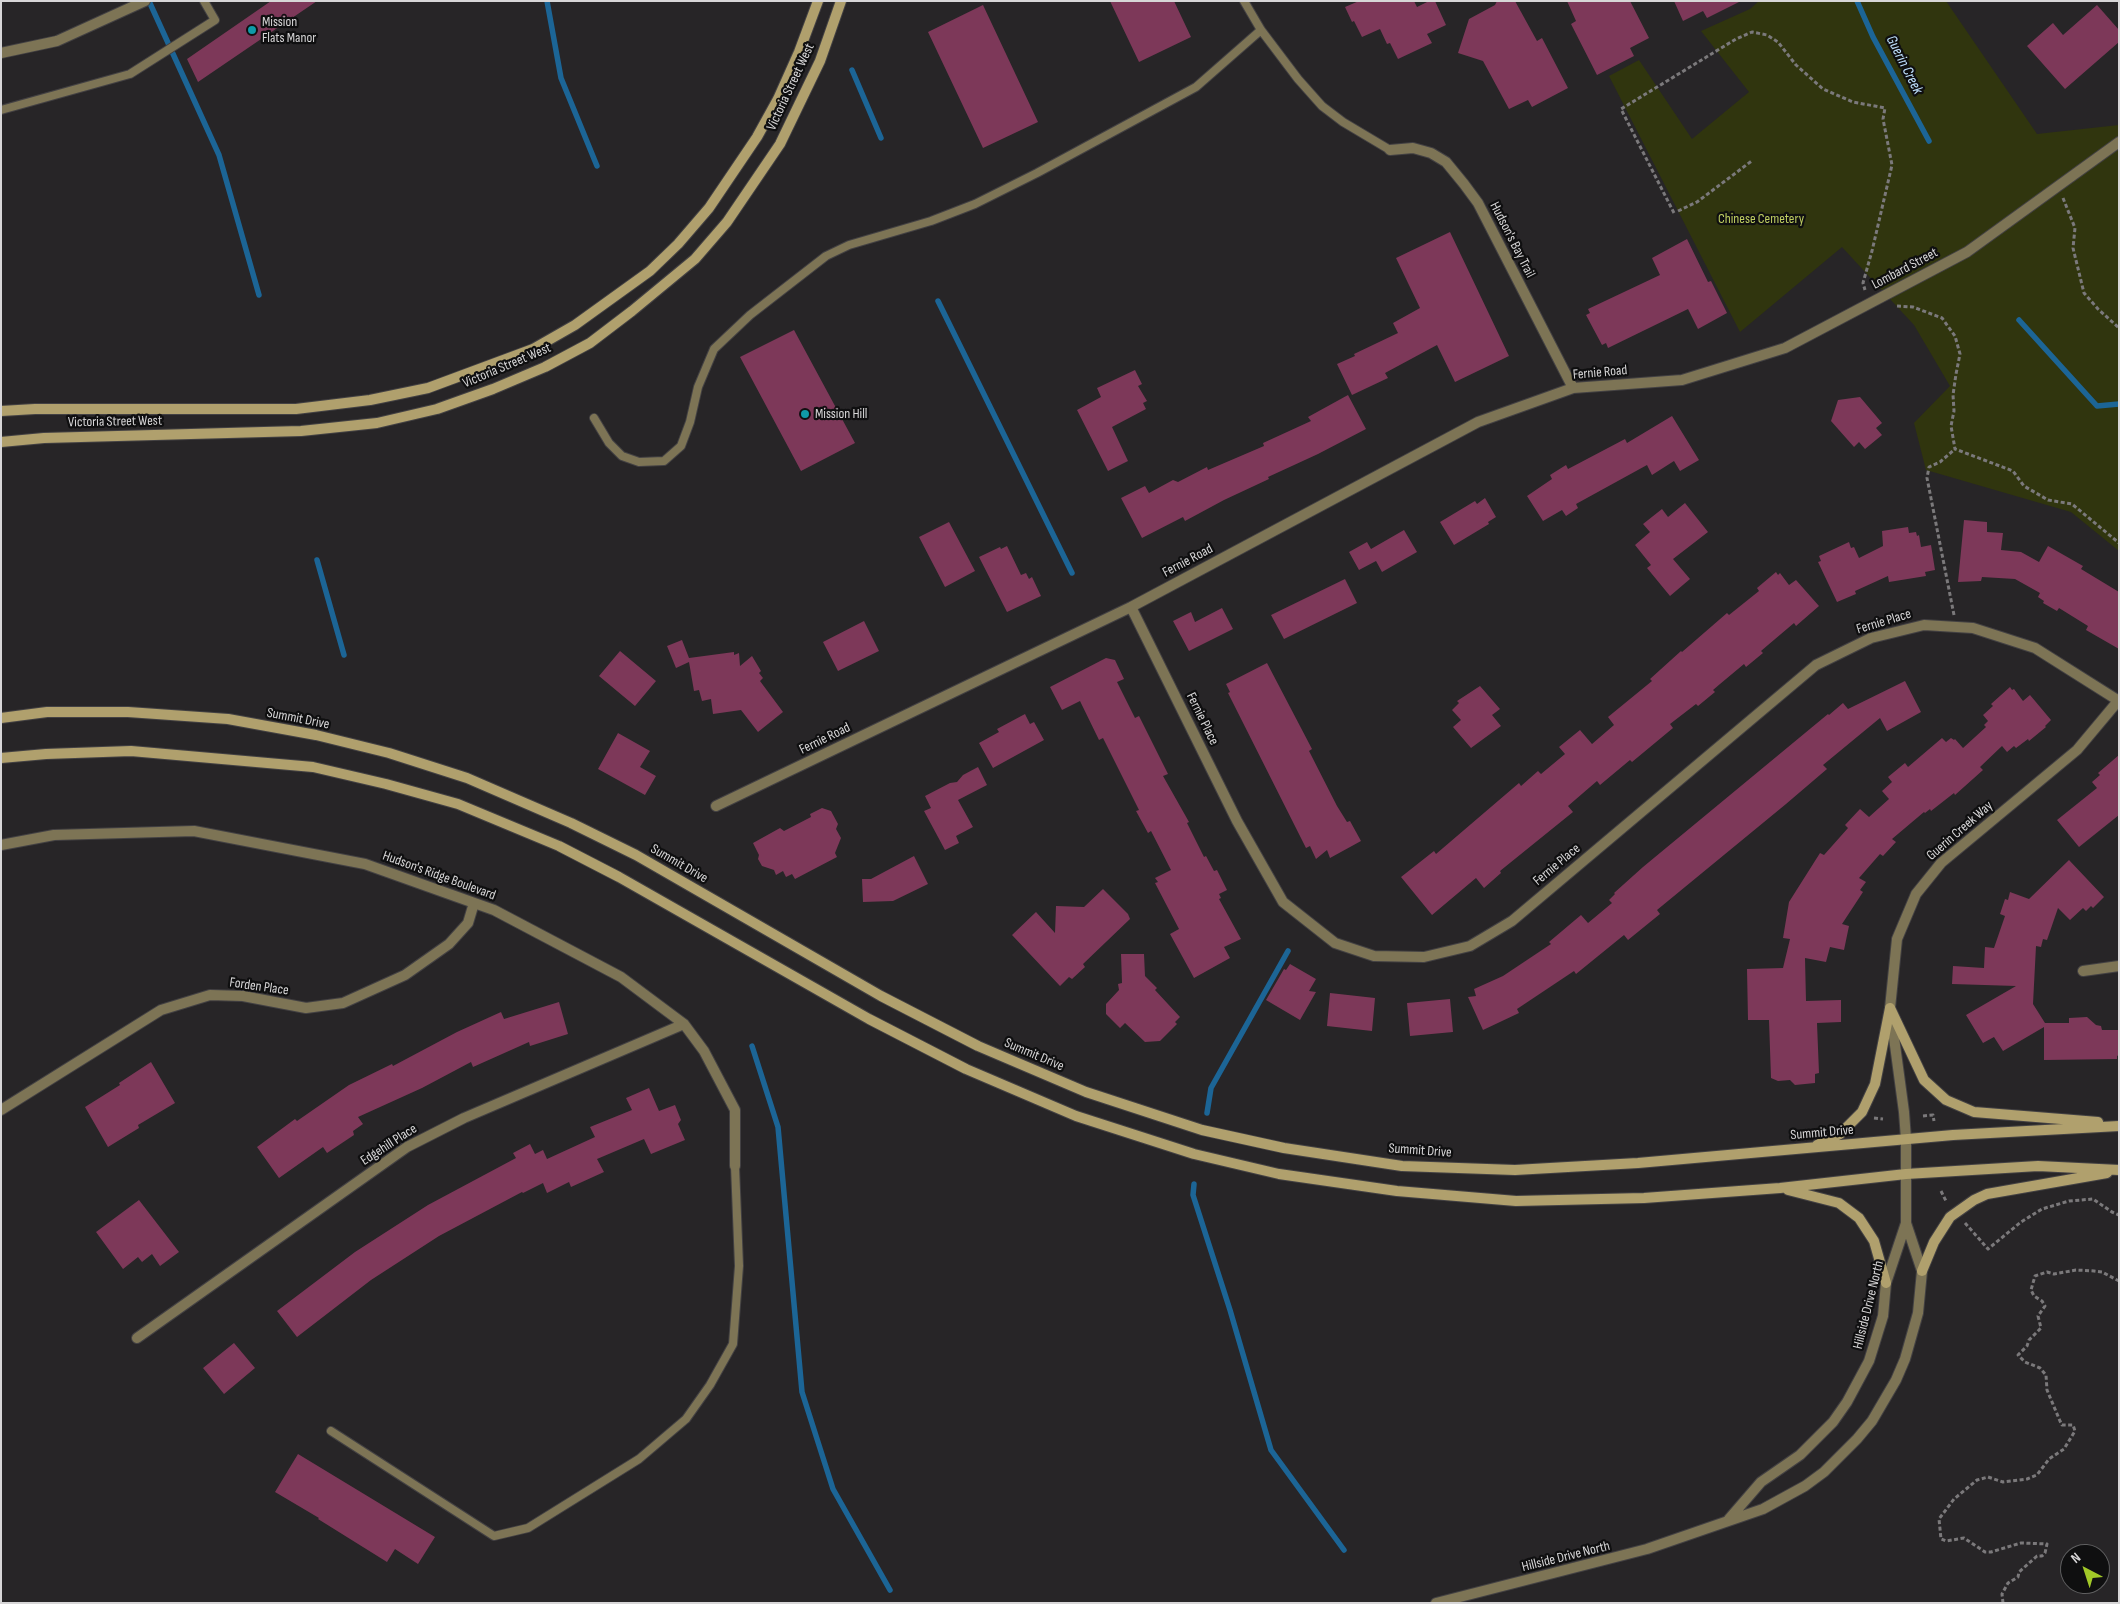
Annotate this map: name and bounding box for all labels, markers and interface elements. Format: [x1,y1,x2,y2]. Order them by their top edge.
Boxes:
place label: Mission Flats Manor [262,14,316,46]
marker: Mission Flats Manor [246,24,258,36]
water label: Guerin Creek [1882,33,1926,97]
street label: Victoria Street West [763,41,819,133]
street label: Hudson's Bay Trail [1486,199,1538,281]
park label: Chinese Cemetery [1718,211,1804,227]
street label: Lombard Street [1869,245,1941,293]
street label: Victoria Street West [460,340,554,392]
street label: Fernie Road [1572,362,1628,384]
place label: Mission Hill [815,406,867,422]
marker: Mission Hill [799,408,811,420]
street label: Victoria Street West [68,413,162,431]
street label: Fernie Road [1160,541,1216,581]
street label: Fernie Place [1855,606,1913,638]
street label: Fernie Place [1182,690,1222,748]
street label: Summit Drive [265,705,331,733]
street label: Fernie Road [797,719,853,759]
street label: Guerin Creek Way [1923,798,1997,864]
street label: Fernie Place [1530,840,1584,890]
street label: Summit Drive [647,841,711,887]
street label: Hudson's Ridge Boulevard [380,848,498,904]
street label: Forden Place [228,975,290,999]
street label: Summit Drive [1002,1035,1066,1075]
street label: Edgehill Place [358,1121,420,1169]
street label: Summit Drive [1790,1122,1854,1144]
street label: Summit Drive [1388,1140,1452,1162]
street label: Hillside Drive North [1850,1259,1888,1351]
street label: Hillside Drive North [1520,1538,1612,1576]
north arrow [2060,1544,2110,1594]
text: N [2067,1549,2084,1567]

